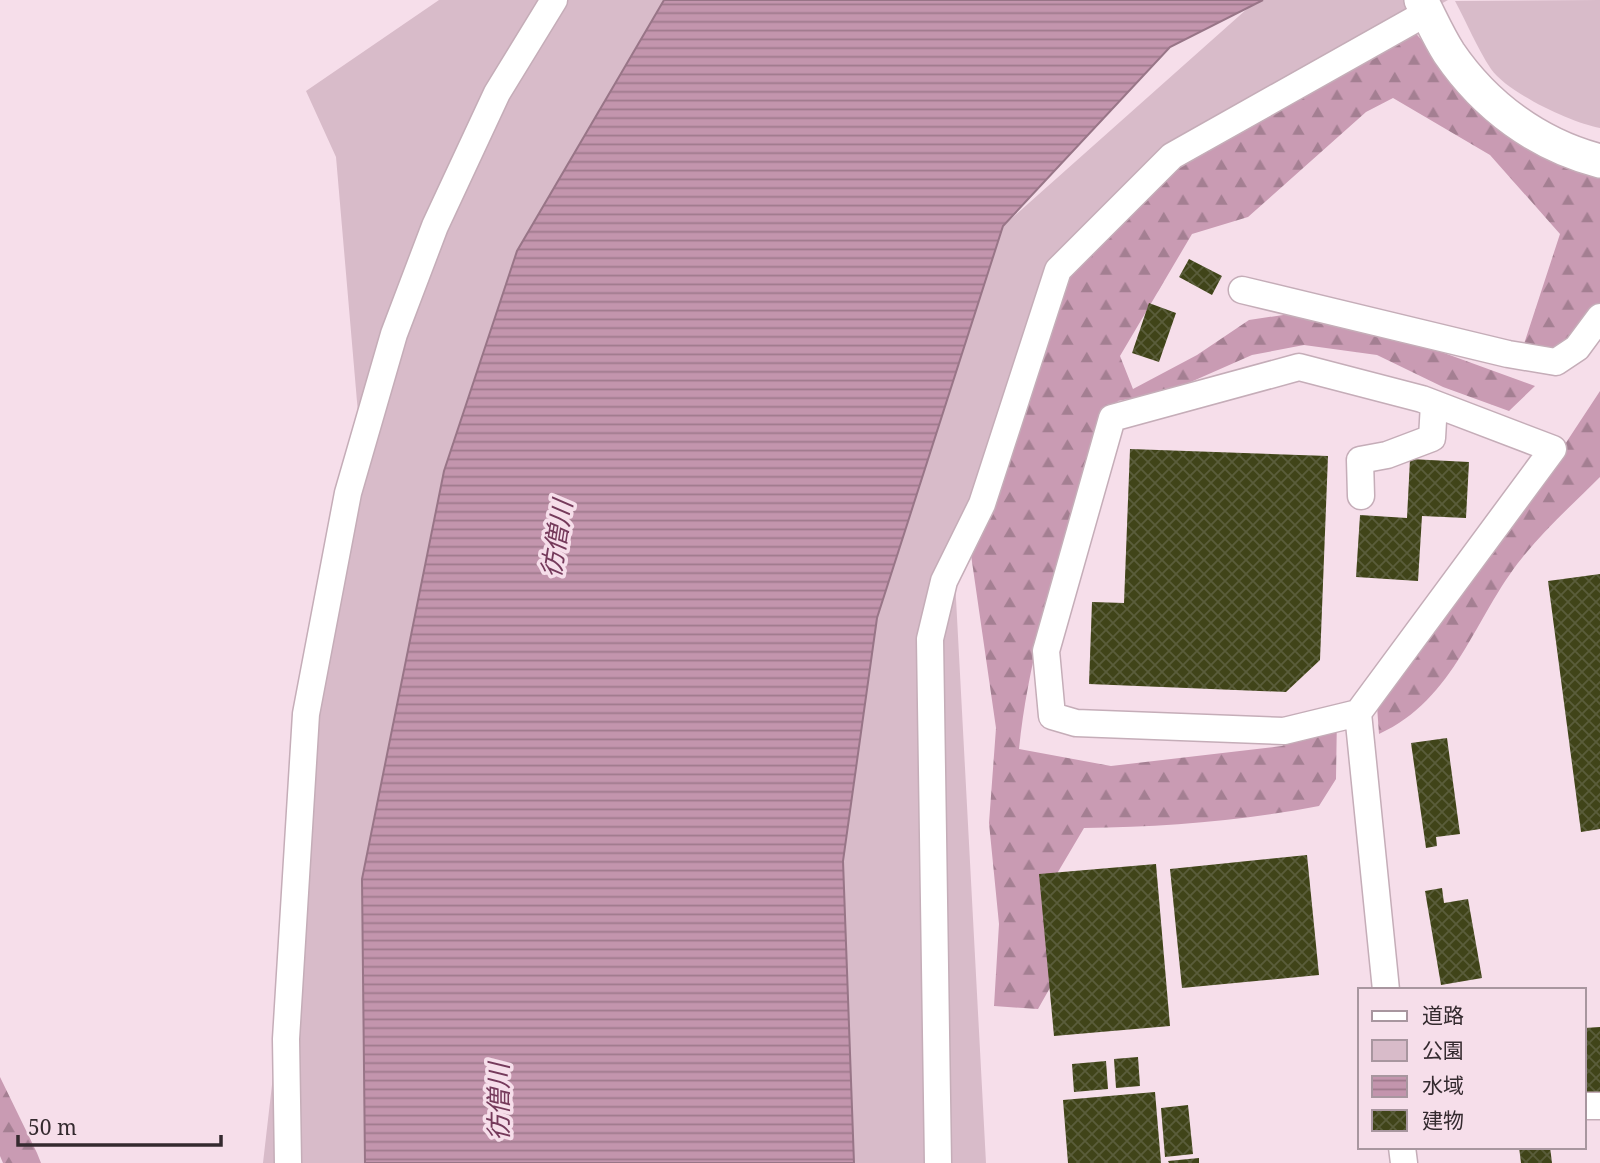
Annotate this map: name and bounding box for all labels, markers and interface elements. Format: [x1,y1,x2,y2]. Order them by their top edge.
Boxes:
water label: 彷僧川 [532,495,580,580]
legend [1358,988,1586,1149]
text: 道路 [1422,1001,1464,1029]
text: 公園 [1422,1036,1464,1064]
water label: 彷僧川 [480,1060,516,1141]
text: 水域 [1422,1071,1464,1099]
scale bar [18,1104,220,1148]
text: 建物 [1422,1106,1464,1134]
text: 50 m [28,1113,77,1141]

